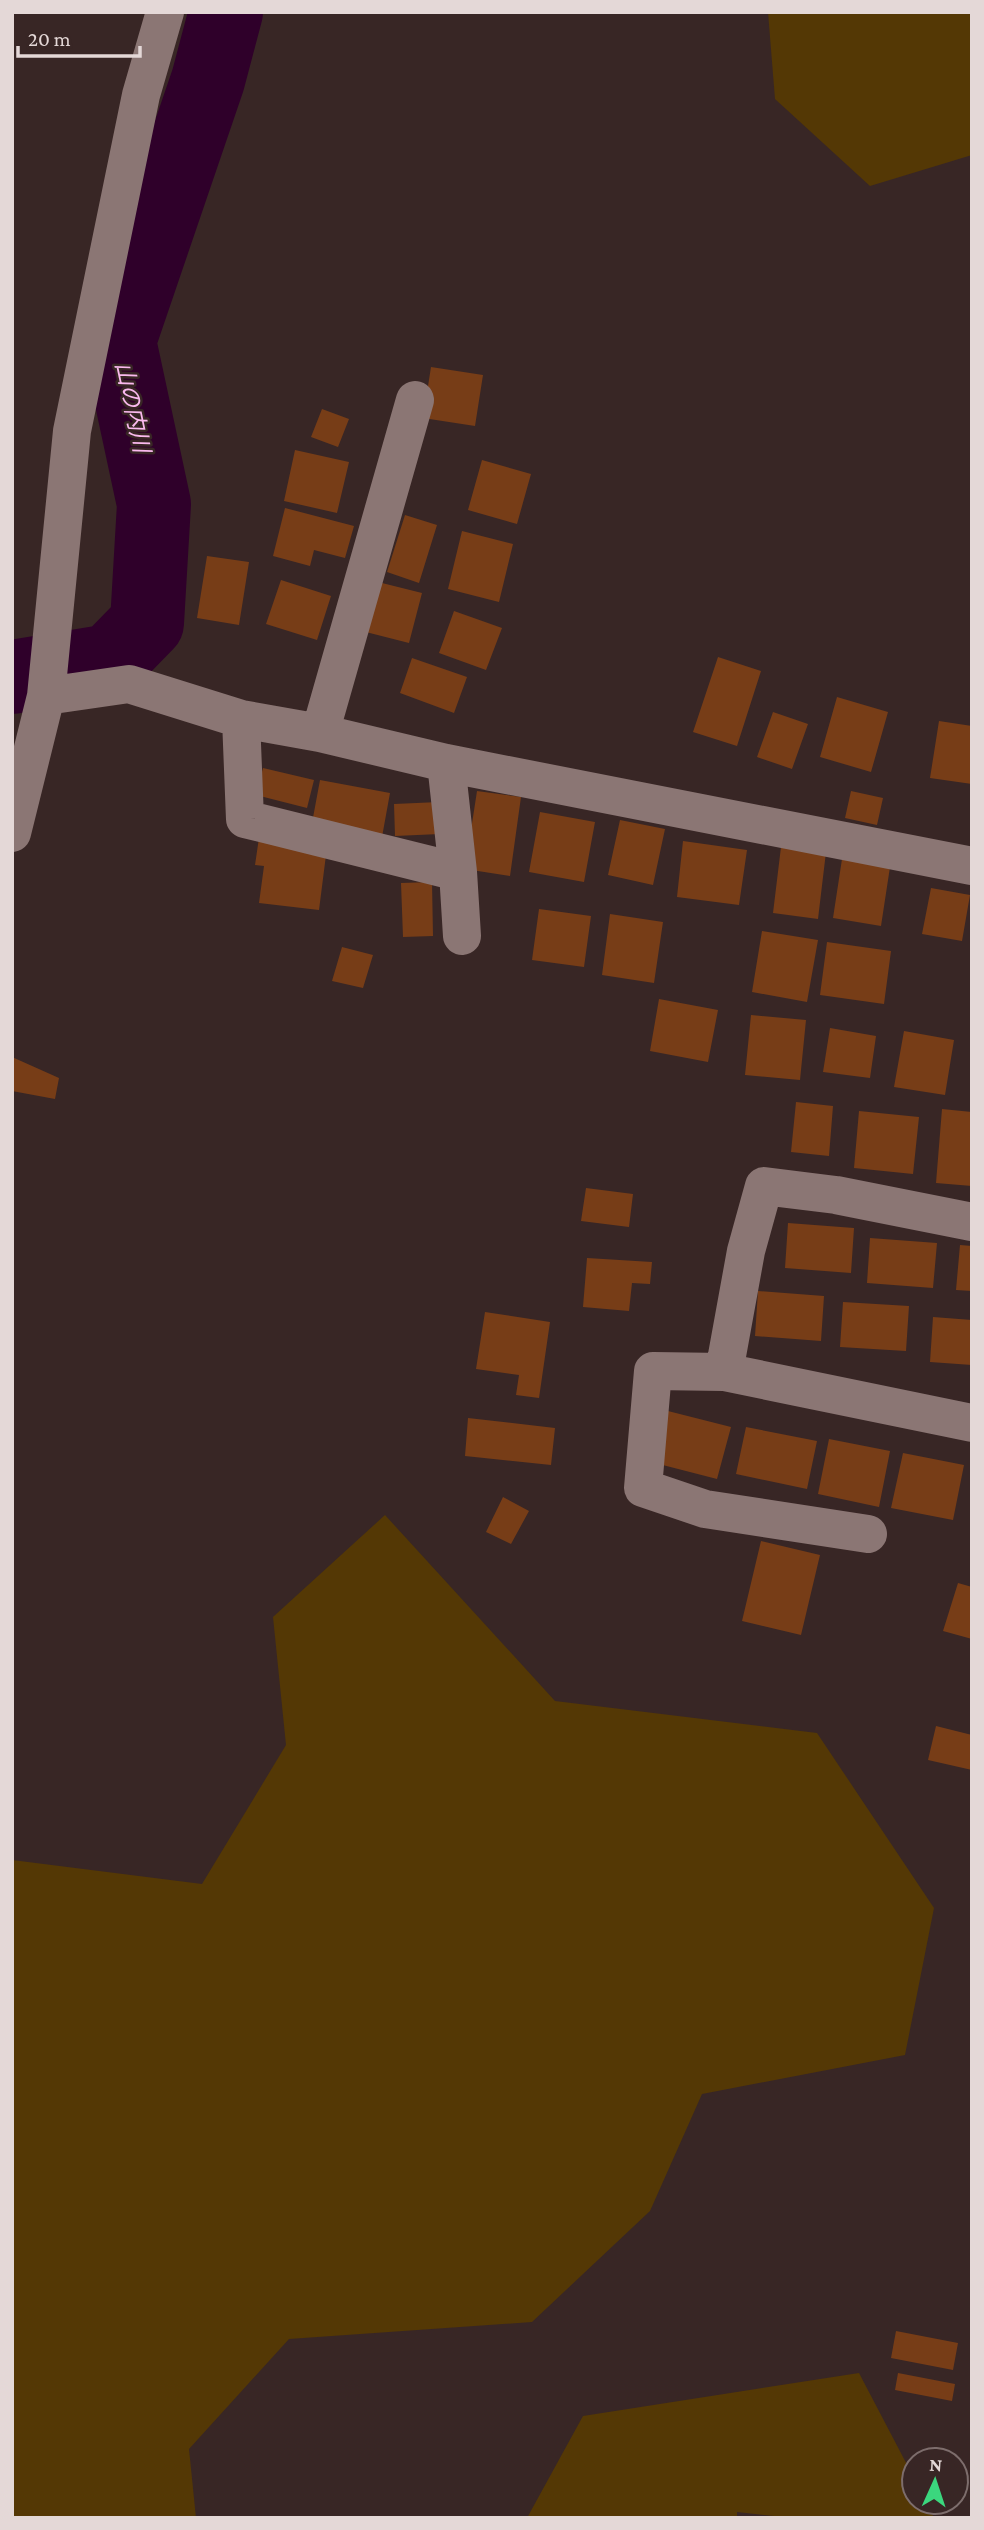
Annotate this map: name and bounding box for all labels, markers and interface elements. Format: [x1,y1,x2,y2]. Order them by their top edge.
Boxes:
scale bar [18,14,140,58]
text: 20 m [28,27,71,51]
water label: 山の内川 [111,359,156,458]
north arrow [900,2446,970,2516]
text: N [929,2454,943,2475]

